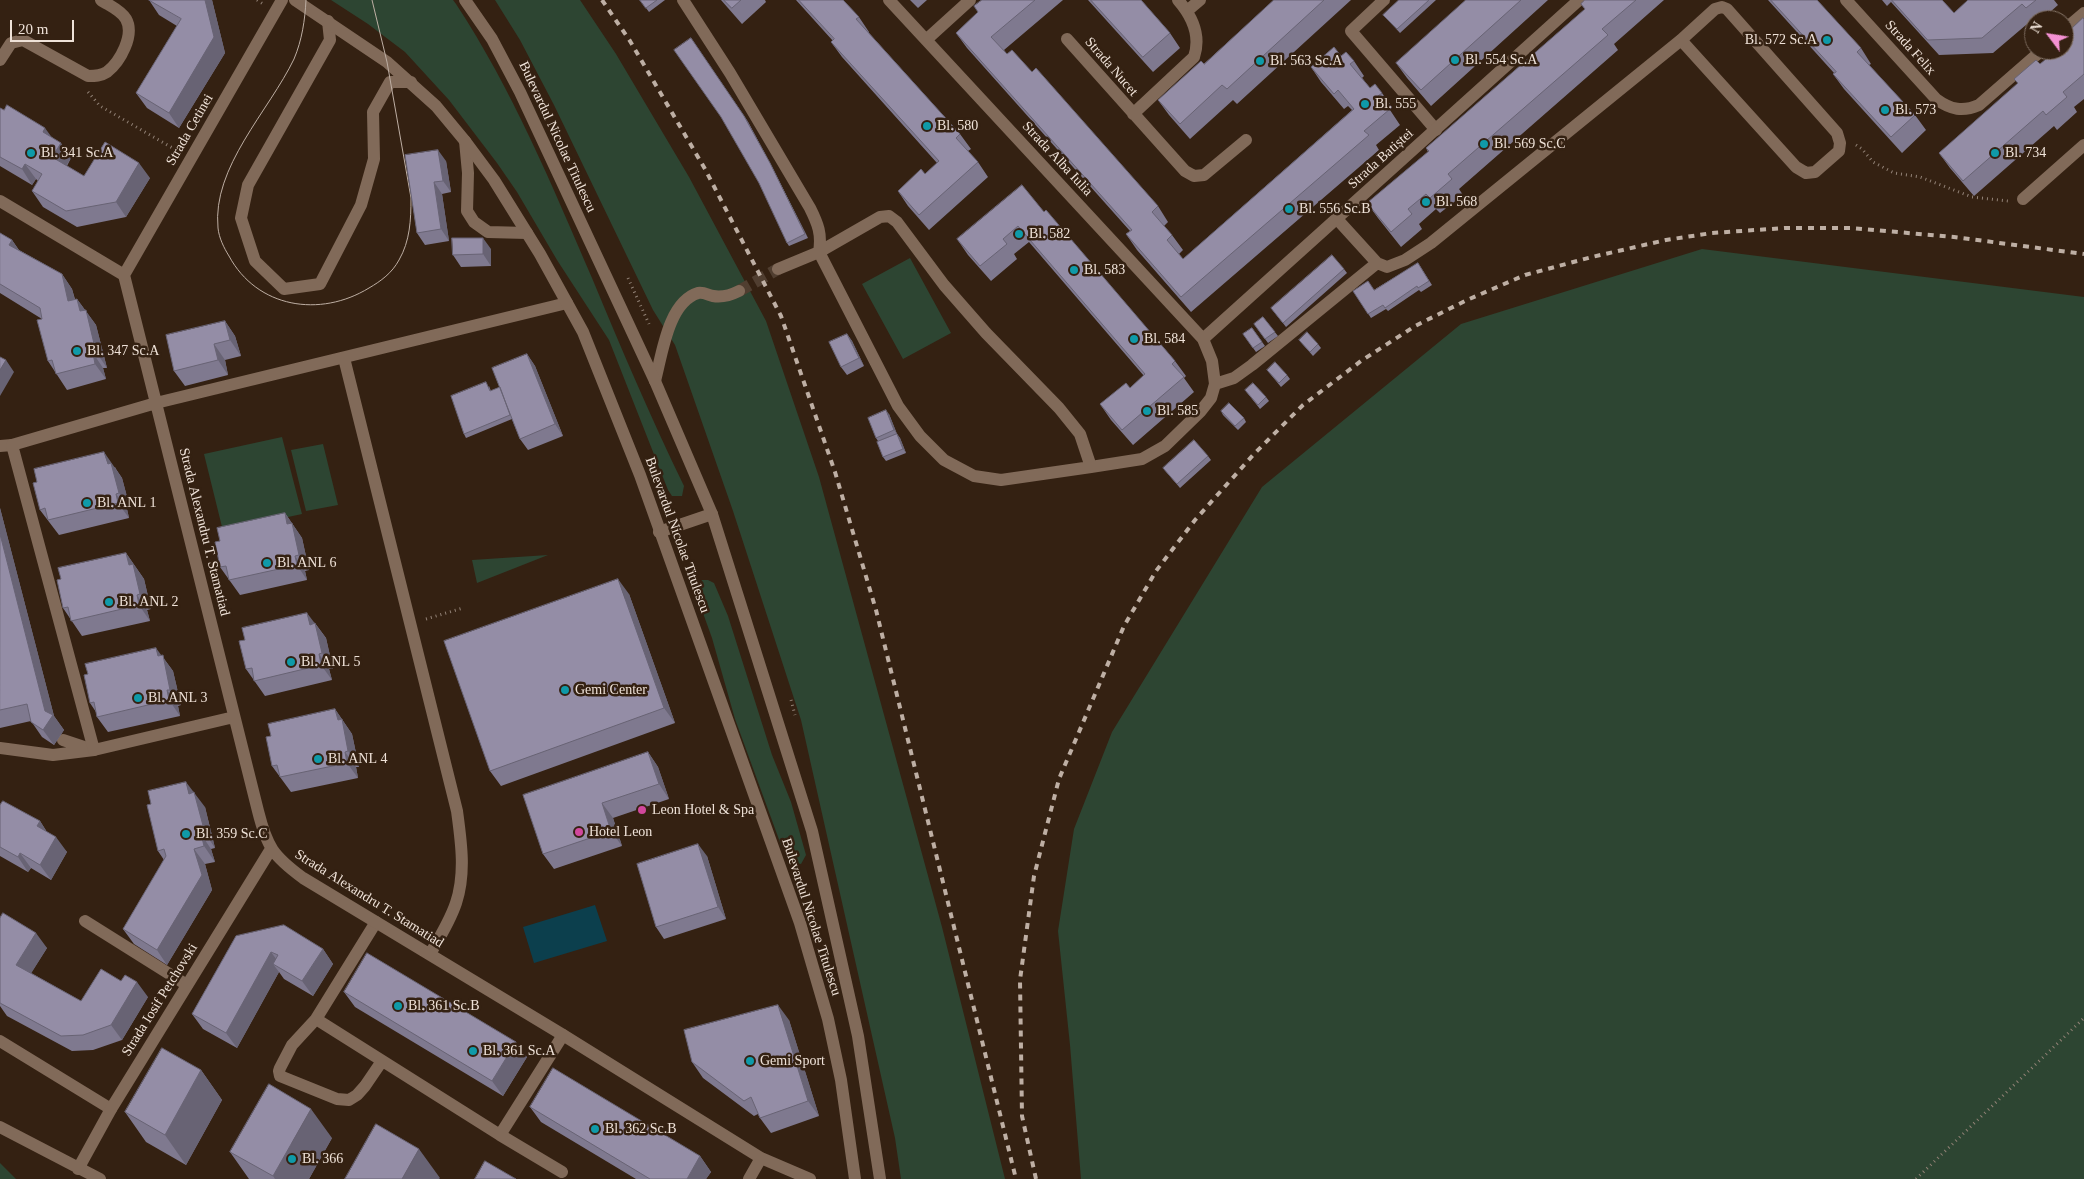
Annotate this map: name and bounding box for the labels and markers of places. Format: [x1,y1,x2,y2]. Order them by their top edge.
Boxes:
place label: Bl. 572 Sc.A [1745,32,1817,48]
marker: Bl. 572 Sc.A [1821,34,1833,46]
place label: Bl. 554 Sc.A [1465,52,1537,68]
place label: Bl. 563 Sc.A [1270,53,1342,69]
marker: Bl. 554 Sc.A [1449,54,1461,66]
marker: Bl. 563 Sc.A [1254,55,1266,67]
place label: Bl. 555 [1375,96,1416,112]
marker: Bl. 555 [1359,98,1371,110]
place label: Bl. 573 [1895,102,1936,118]
marker: Bl. 573 [1879,104,1891,116]
place label: Bl. 580 [937,118,978,134]
marker: Bl. 580 [921,120,933,132]
place label: Bl. 569 Sc.C [1494,136,1566,152]
marker: Bl. 569 Sc.C [1478,138,1490,150]
place label: Bl. 341 Sc.A [41,145,113,161]
place label: Bl. 734 [2005,145,2046,161]
marker: Bl. 341 Sc.A [25,147,37,159]
marker: Bl. 734 [1989,147,2001,159]
place label: Bl. 568 [1436,194,1477,210]
marker: Bl. 568 [1420,196,1432,208]
place label: Bl. 556 Sc.B [1299,201,1371,217]
marker: Bl. 556 Sc.B [1283,203,1295,215]
place label: Bl. 582 [1029,226,1070,242]
marker: Bl. 582 [1013,228,1025,240]
place label: Bl. 583 [1084,262,1125,278]
marker: Bl. 583 [1068,264,1080,276]
place label: Bl. 584 [1144,331,1185,347]
marker: Bl. 584 [1128,333,1140,345]
place label: Bl. 347 Sc.A [87,343,159,359]
marker: Bl. 347 Sc.A [71,345,83,357]
place label: Bl. 585 [1157,403,1198,419]
marker: Bl. 585 [1141,405,1153,417]
place label: Bl. ANL 1 [97,495,156,511]
marker: Bl. ANL 1 [81,497,93,509]
place label: Bl. ANL 6 [277,555,336,571]
marker: Bl. ANL 6 [261,557,273,569]
place label: Bl. ANL 2 [119,594,178,610]
marker: Bl. ANL 2 [103,596,115,608]
place label: Bl. ANL 5 [301,654,360,670]
marker: Bl. ANL 5 [285,656,297,668]
place label: Gemi Center [575,682,647,698]
marker: Gemi Center [559,684,571,696]
place label: Bl. ANL 3 [148,690,208,706]
marker: Bl. ANL 3 [132,692,144,704]
place label: Bl. ANL 4 [328,751,388,767]
marker: Bl. ANL 4 [312,753,324,765]
place label: Leon Hotel & Spa [652,802,754,818]
marker: Leon Hotel & Spa [636,804,648,816]
place label: Hotel Leon [589,824,652,840]
place label: Bl. 359 Sc.C [196,826,268,842]
marker: Hotel Leon [573,826,585,838]
marker: Bl. 359 Sc.C [180,828,192,840]
place label: Bl. 361 Sc.B [408,998,480,1014]
marker: Bl. 361 Sc.B [392,1000,404,1012]
place label: Bl. 361 Sc.A [483,1043,555,1059]
marker: Bl. 361 Sc.A [467,1045,479,1057]
place label: Gemi Sport [760,1053,825,1069]
marker: Gemi Sport [744,1055,756,1067]
place label: Bl. 362 Sc.B [605,1121,677,1137]
marker: Bl. 362 Sc.B [589,1123,601,1135]
place label: Bl. 366 [302,1151,343,1167]
marker: Bl. 366 [286,1153,298,1165]

